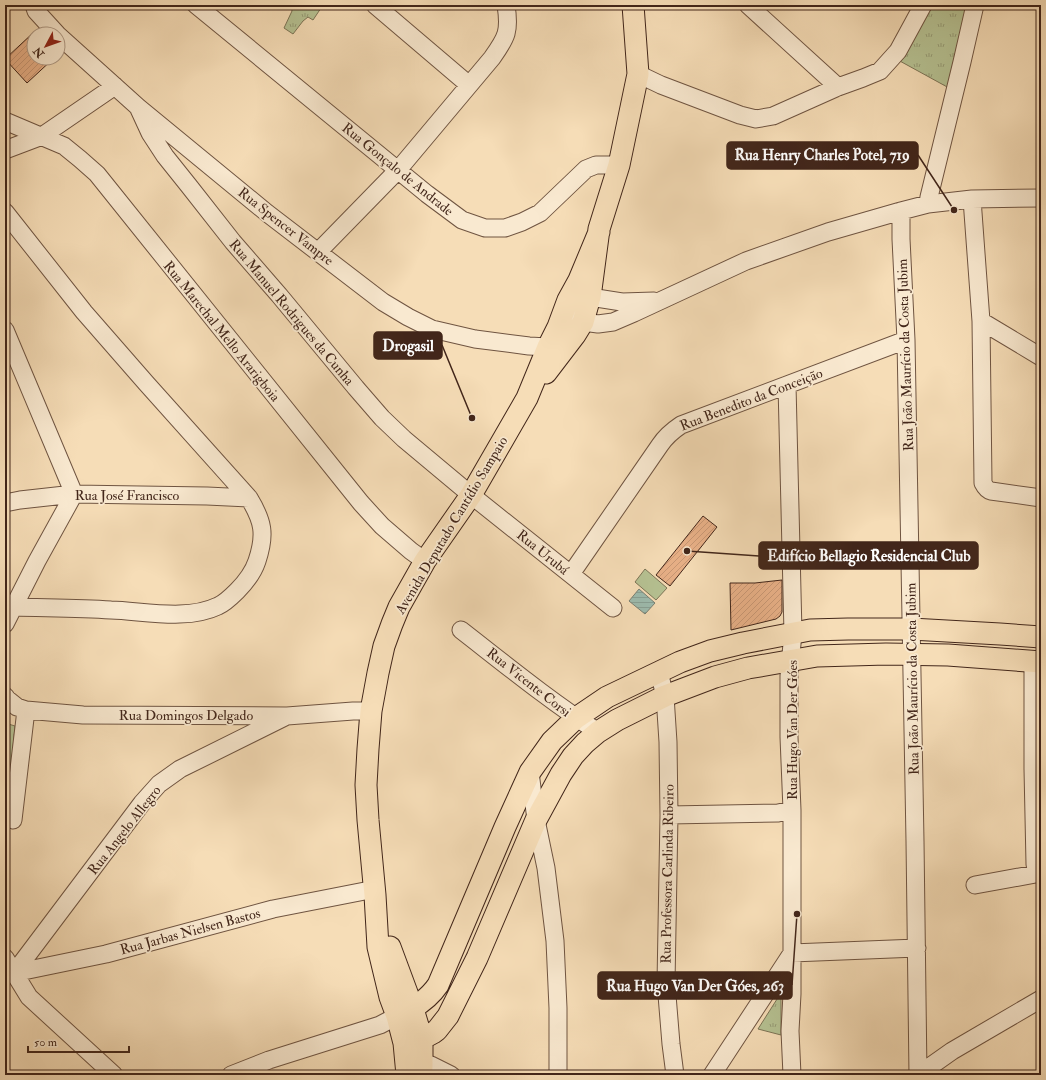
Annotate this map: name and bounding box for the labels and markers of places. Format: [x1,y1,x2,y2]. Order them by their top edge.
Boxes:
callout: Rua Henry Charles Potel, 719 [727,142,918,169]
callout: Drogasil [374,332,442,359]
callout: Edifício Bellagio Residencial Club [759,542,978,569]
callout: Rua Hugo Van Der Góes, 263 [598,972,792,999]

